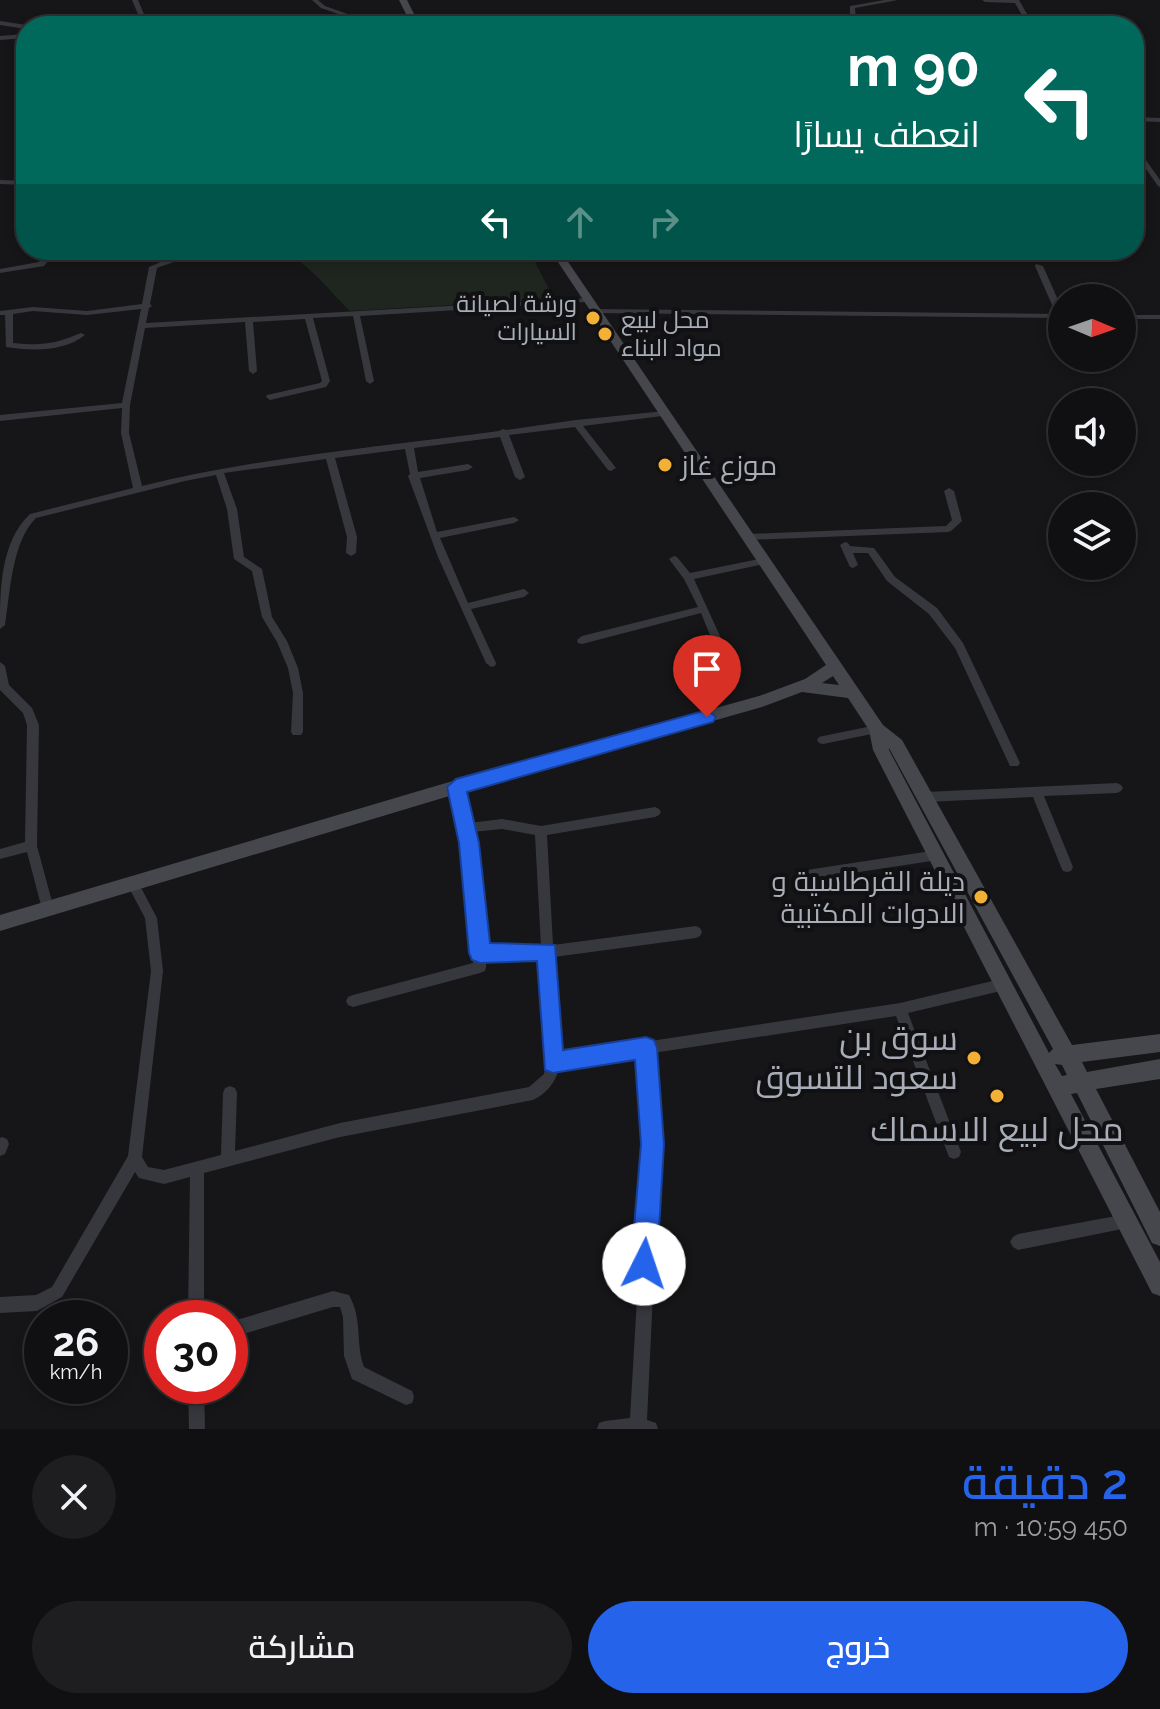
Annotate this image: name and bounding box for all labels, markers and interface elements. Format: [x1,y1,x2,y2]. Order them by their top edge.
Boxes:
text: 90 m [847,33,980,99]
icon: left [1008,48,1112,152]
text: انعطف يسارًا [793,113,980,155]
icon: left [474,200,518,244]
icon: ahead [558,200,602,244]
icon: right [642,200,686,244]
north arrow [1048,284,1136,372]
map controls [1048,284,1136,580]
place label: ورشة لصيانة السيارات [456,289,577,346]
place label: محل لبيع مواد البناء [621,305,722,362]
marker: ورشة لصيانة السيارات [584,309,602,327]
marker: محل لبيع مواد البناء [596,325,614,343]
button: sound [1048,388,1136,476]
place label: موزع غاز [679,449,777,484]
marker: موزع غاز [656,456,674,474]
button: layers [1048,492,1136,580]
pin [673,635,741,717]
icon: arrive [685,647,729,691]
place label: ديلة القرطاسية و الادوات المكتبية [772,865,965,930]
marker: ديلة القرطاسية و الادوات المكتبية [972,888,990,906]
place label: سوق بن سعود للتسوق [755,1018,958,1098]
marker: سوق بن سعود للتسوق [965,1049,983,1067]
marker: محل لبيع الاسماك [988,1087,1006,1105]
place label: محل لبيع الاسماك [870,1109,1124,1152]
position arrow [602,1222,686,1306]
speed limit sign: 30 [144,1300,248,1404]
text: 26 [53,1318,99,1365]
text: km/h [50,1360,102,1384]
text: 2 دقيقة [962,1454,1128,1510]
button: close [32,1455,116,1539]
text: 450 m · 10:59 [974,1512,1128,1542]
button: مشاركة [32,1601,572,1693]
button: خروج [588,1601,1128,1693]

